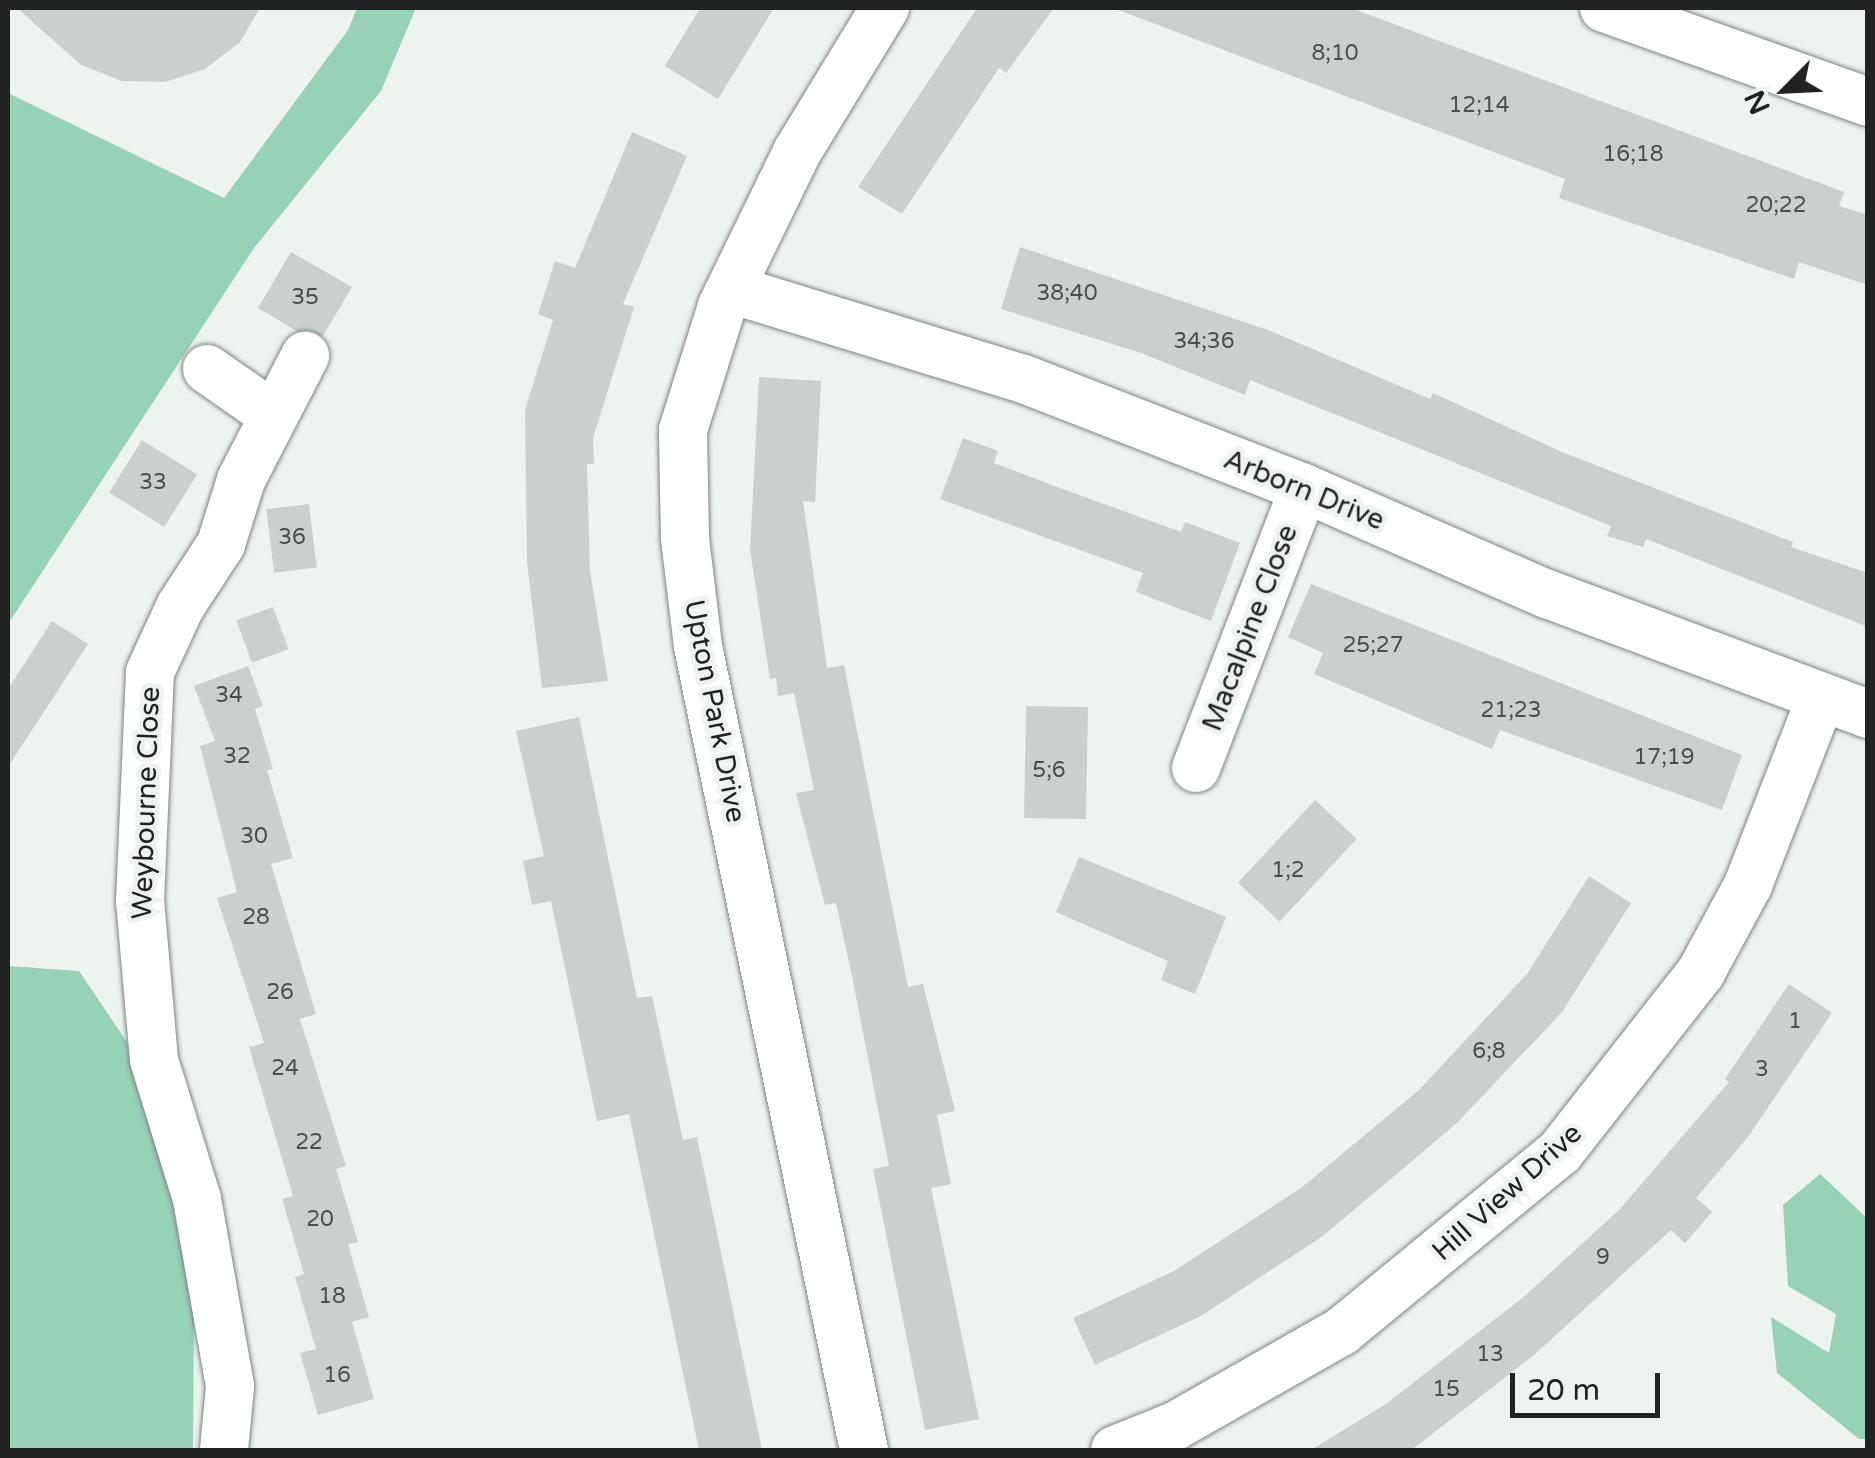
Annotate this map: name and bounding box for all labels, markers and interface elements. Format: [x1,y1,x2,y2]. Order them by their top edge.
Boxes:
north arrow [1735,40,1835,140]
house number: 8;10 [1311,41,1359,67]
text: N [1737,85,1778,119]
house number: 12;14 [1449,93,1509,119]
house number: 16;18 [1603,142,1663,168]
house number: 20;22 [1746,193,1806,219]
house number: 38;40 [1037,281,1097,307]
house number: 35 [291,285,319,311]
house number: 34;36 [1174,329,1234,355]
street label: Arborn Drive [1219,443,1389,537]
house number: 33 [139,470,167,496]
street label: Macalpine Close [1195,520,1305,736]
house number: 36 [278,525,306,551]
street label: Upton Park Drive [677,597,753,825]
house number: 25;27 [1343,633,1403,659]
house number: 34 [215,683,243,709]
street label: Weybourne Close [125,686,167,920]
house number: 21;23 [1481,698,1541,724]
house number: 32 [223,744,251,770]
house number: 17;19 [1634,745,1694,771]
house number: 5;6 [1032,758,1066,784]
house number: 30 [240,824,268,850]
house number: 1;2 [1271,858,1305,884]
house number: 28 [242,905,270,931]
house number: 26 [266,980,294,1006]
house number: 1 [1788,1009,1802,1035]
house number: 6;8 [1472,1039,1506,1065]
house number: 24 [271,1056,299,1082]
house number: 3 [1755,1057,1769,1083]
street label: Hill View Drive [1425,1116,1589,1268]
house number: 22 [295,1130,323,1156]
house number: 20 [306,1207,334,1233]
house number: 9 [1596,1245,1610,1271]
house number: 18 [318,1284,346,1310]
house number: 13 [1476,1342,1504,1368]
scale bar [1515,1353,1665,1415]
house number: 16 [323,1363,351,1389]
text: 20 m [1527,1372,1600,1409]
house number: 15 [1432,1377,1460,1403]

